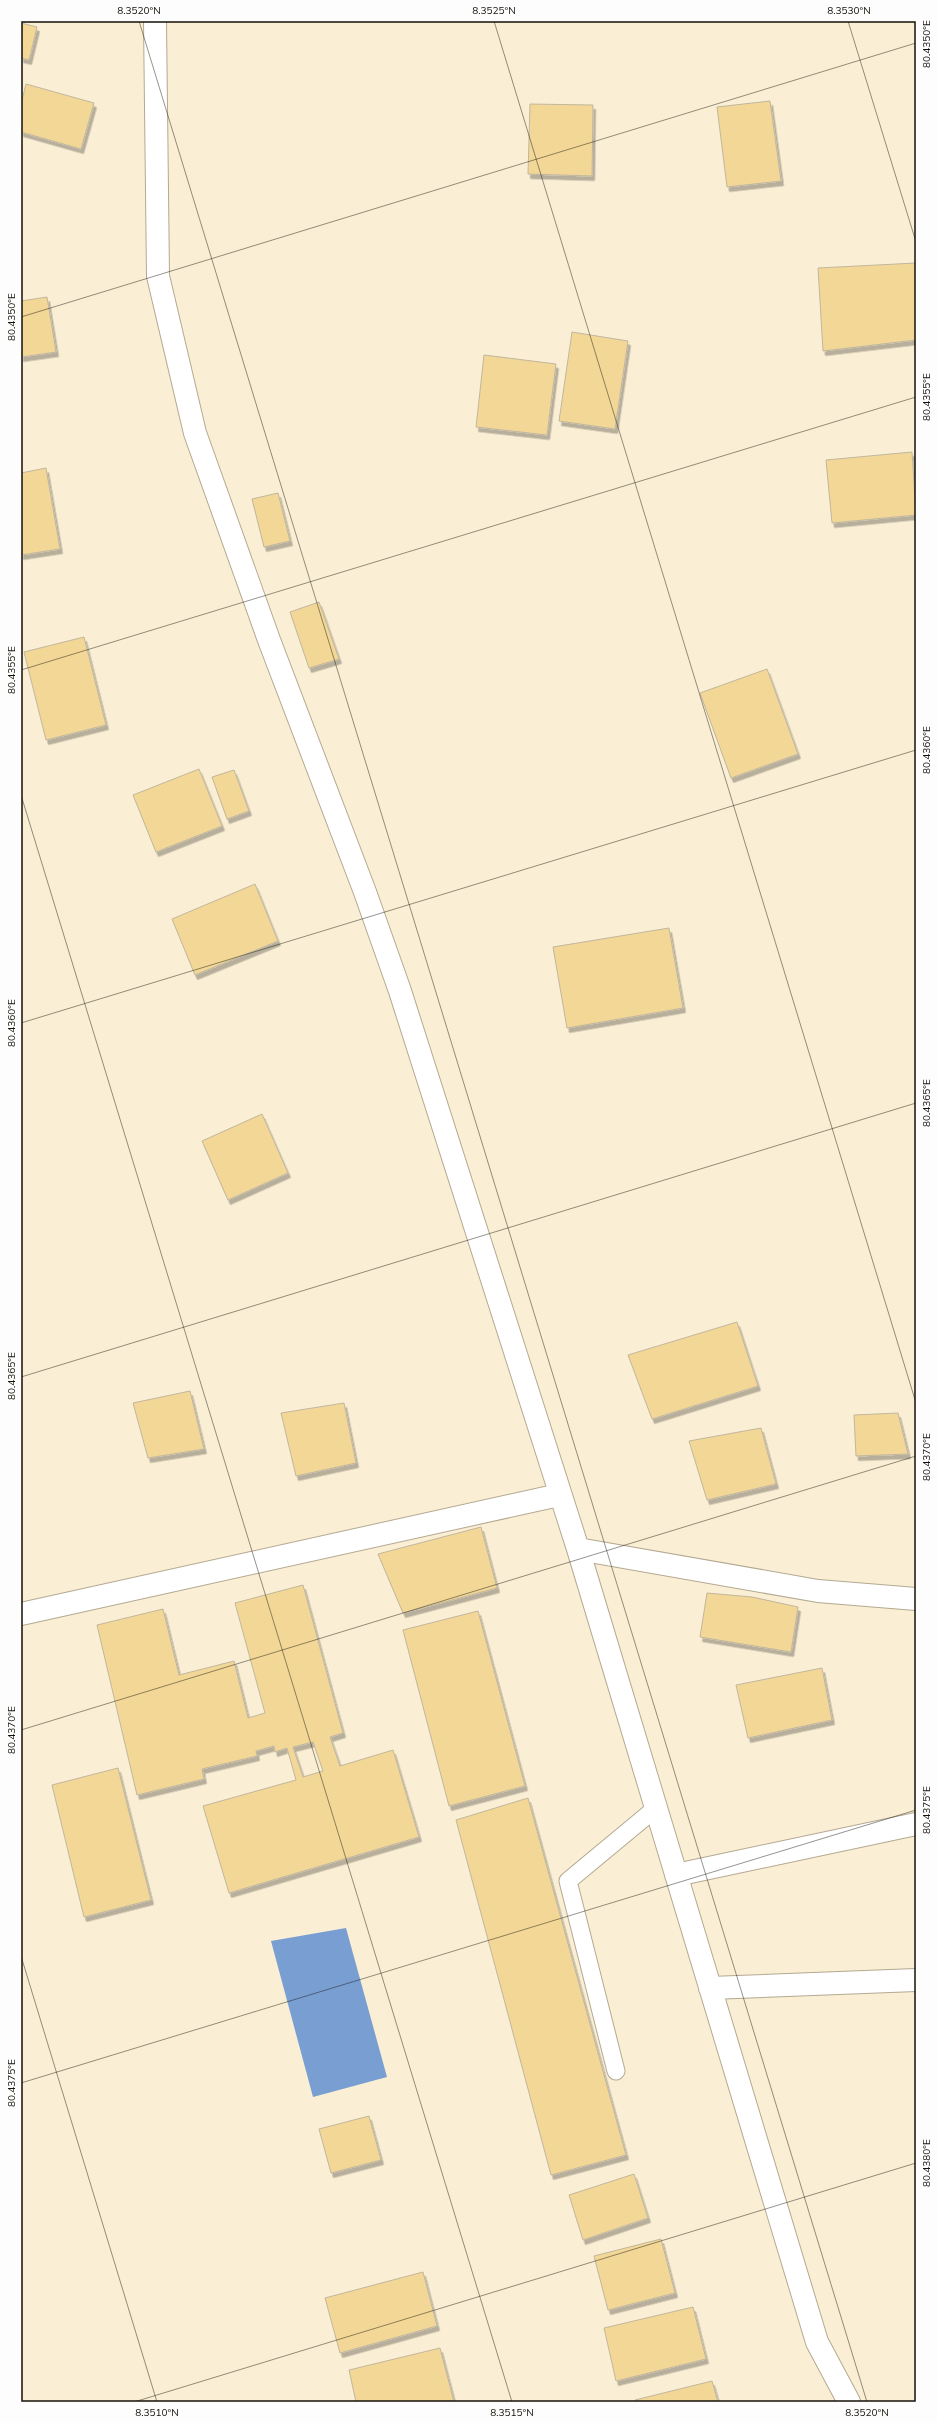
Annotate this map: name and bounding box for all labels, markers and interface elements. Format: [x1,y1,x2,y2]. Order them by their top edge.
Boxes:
text: 8.3520°N [117,4,161,17]
text: 8.3525°N [472,4,516,17]
text: 8.3530°N [827,4,871,17]
text: 80.4350°E [920,20,933,68]
text: 80.4350°E [5,293,18,341]
text: 80.4355°E [920,373,933,421]
text: 80.4355°E [5,646,18,694]
text: 80.4360°E [920,726,933,774]
text: 80.4360°E [5,999,18,1047]
text: 80.4365°E [920,1079,933,1127]
text: 80.4365°E [5,1352,18,1400]
text: 80.4370°E [920,1433,933,1481]
text: 80.4370°E [5,1706,18,1754]
text: 80.4375°E [920,1786,933,1834]
text: 80.4375°E [5,2059,18,2107]
text: 80.4380°E [920,2139,933,2187]
text: 8.3510°N [135,2406,179,2419]
text: 8.3515°N [490,2406,534,2419]
text: 8.3520°N [845,2406,889,2419]

